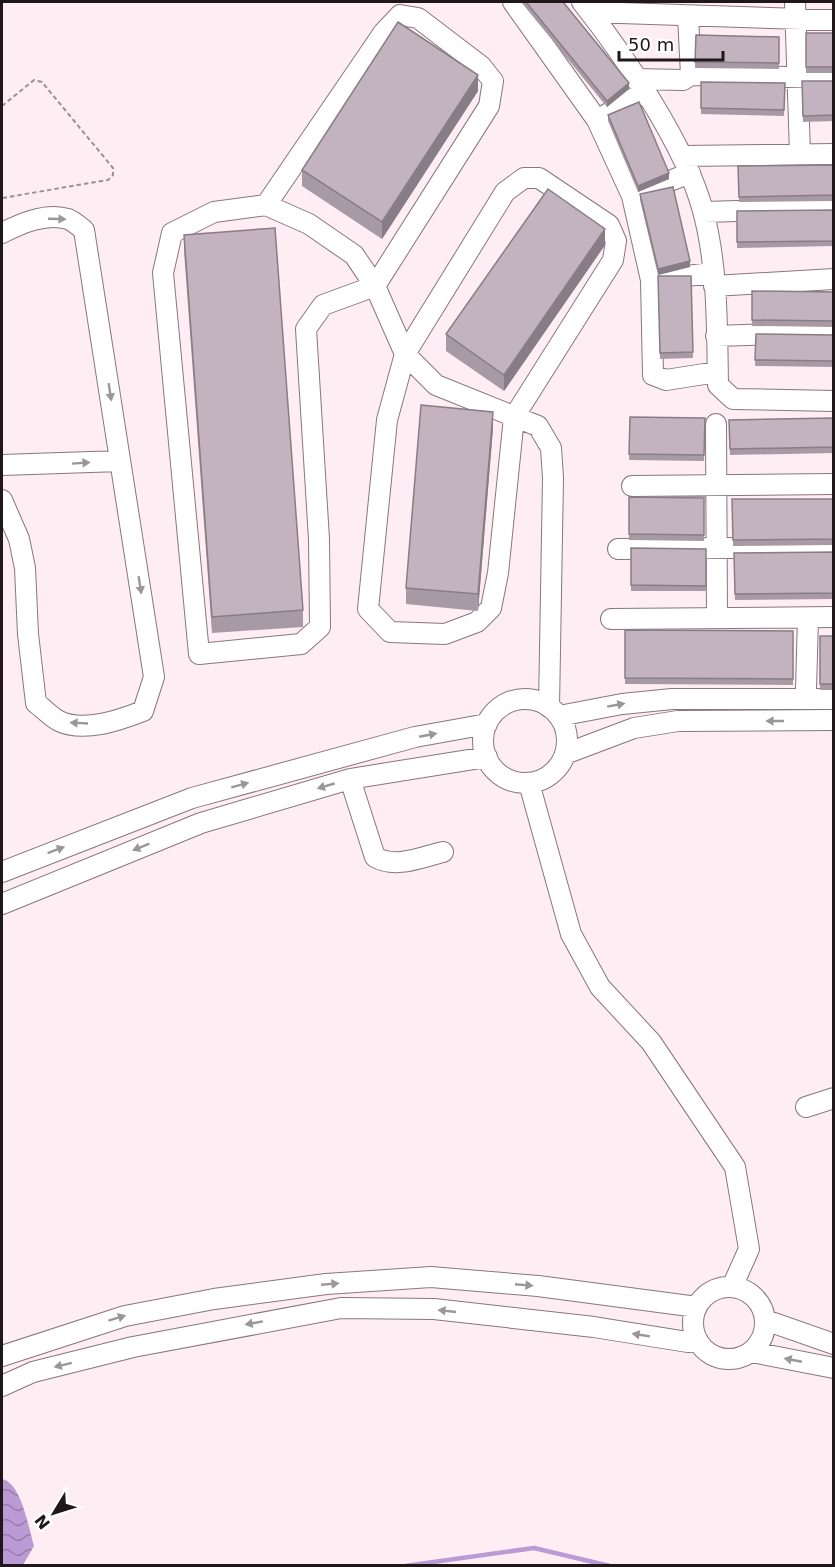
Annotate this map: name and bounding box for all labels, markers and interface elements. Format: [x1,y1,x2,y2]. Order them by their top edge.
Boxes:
scale bar [619,24,722,62]
text: 50 m [628,34,674,55]
one-way arrow [48,214,67,223]
one-way arrow [105,383,114,402]
one-way arrow [71,459,90,468]
one-way arrow [135,576,144,595]
one-way arrow [607,700,626,709]
one-way arrow [766,716,785,725]
one-way arrow [70,719,89,728]
one-way arrow [419,730,438,739]
one-way arrow [231,780,249,789]
one-way arrow [317,782,335,791]
one-way arrow [131,842,149,852]
one-way arrow [47,845,65,855]
one-way arrow [320,1279,339,1288]
one-way arrow [515,1280,534,1289]
one-way arrow [438,1306,457,1316]
one-way arrow [108,1313,126,1322]
one-way arrow [244,1319,263,1328]
one-way arrow [631,1330,650,1339]
one-way arrow [783,1355,802,1364]
one-way arrow [54,1360,72,1370]
north arrow [24,1483,84,1543]
text: N [31,1511,54,1533]

